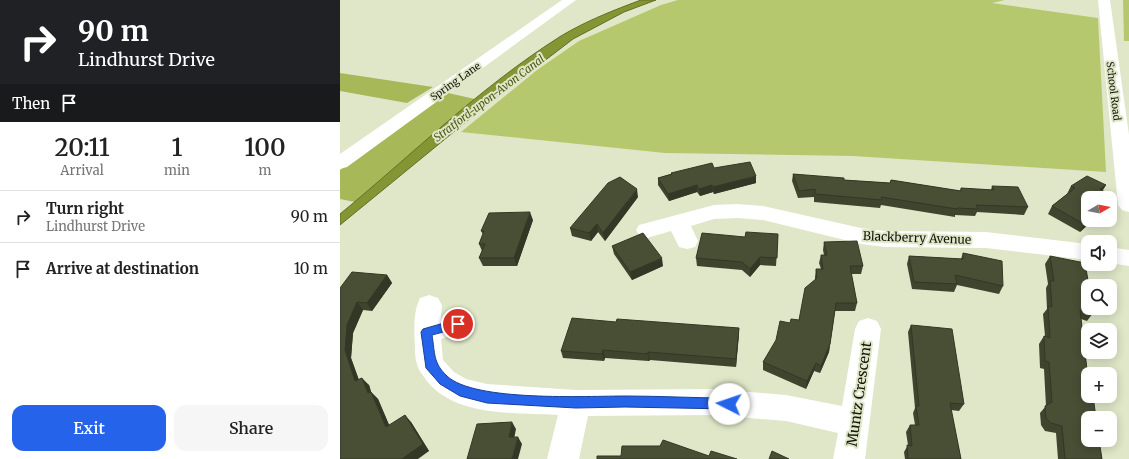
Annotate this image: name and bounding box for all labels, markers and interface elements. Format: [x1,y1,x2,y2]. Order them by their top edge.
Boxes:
text: 90 m [78,13,149,49]
icon: right [12,16,64,68]
text: Lindhurst Drive [78,48,215,71]
water label: Stratford-upon-Avon Canal [431,52,547,144]
street label: Spring Lane [428,59,483,103]
street label: School Road [1103,61,1124,121]
icon: arrive [58,92,80,114]
text: Then [12,94,50,113]
text: 20:11 [54,132,110,163]
text: 1 [171,132,182,163]
text: 100 [244,132,286,163]
text: Arrival [60,162,104,179]
text: min [164,162,190,179]
text: m [258,162,271,179]
north arrow [1081,191,1117,227]
map controls [1081,191,1117,447]
text: Turn right [46,199,124,218]
icon: right [12,206,34,228]
text: 90 m [291,207,328,226]
text: Lindhurst Drive [46,218,145,235]
street label: Blackberry Avenue [863,228,971,247]
button: sound [1081,235,1117,271]
icon: arrive [12,258,34,280]
text: Arrive at destination [46,259,199,278]
text: 10 m [294,259,328,278]
button: search [1081,279,1117,315]
pin [441,307,475,341]
icon: arrive [447,313,469,335]
button: layers [1081,323,1117,359]
street label: Muntz Crescent [843,340,875,448]
button: + [1081,367,1117,403]
position arrow [708,383,750,425]
button: Exit [12,405,166,451]
button: Share [174,405,328,451]
button: − [1081,411,1117,447]

